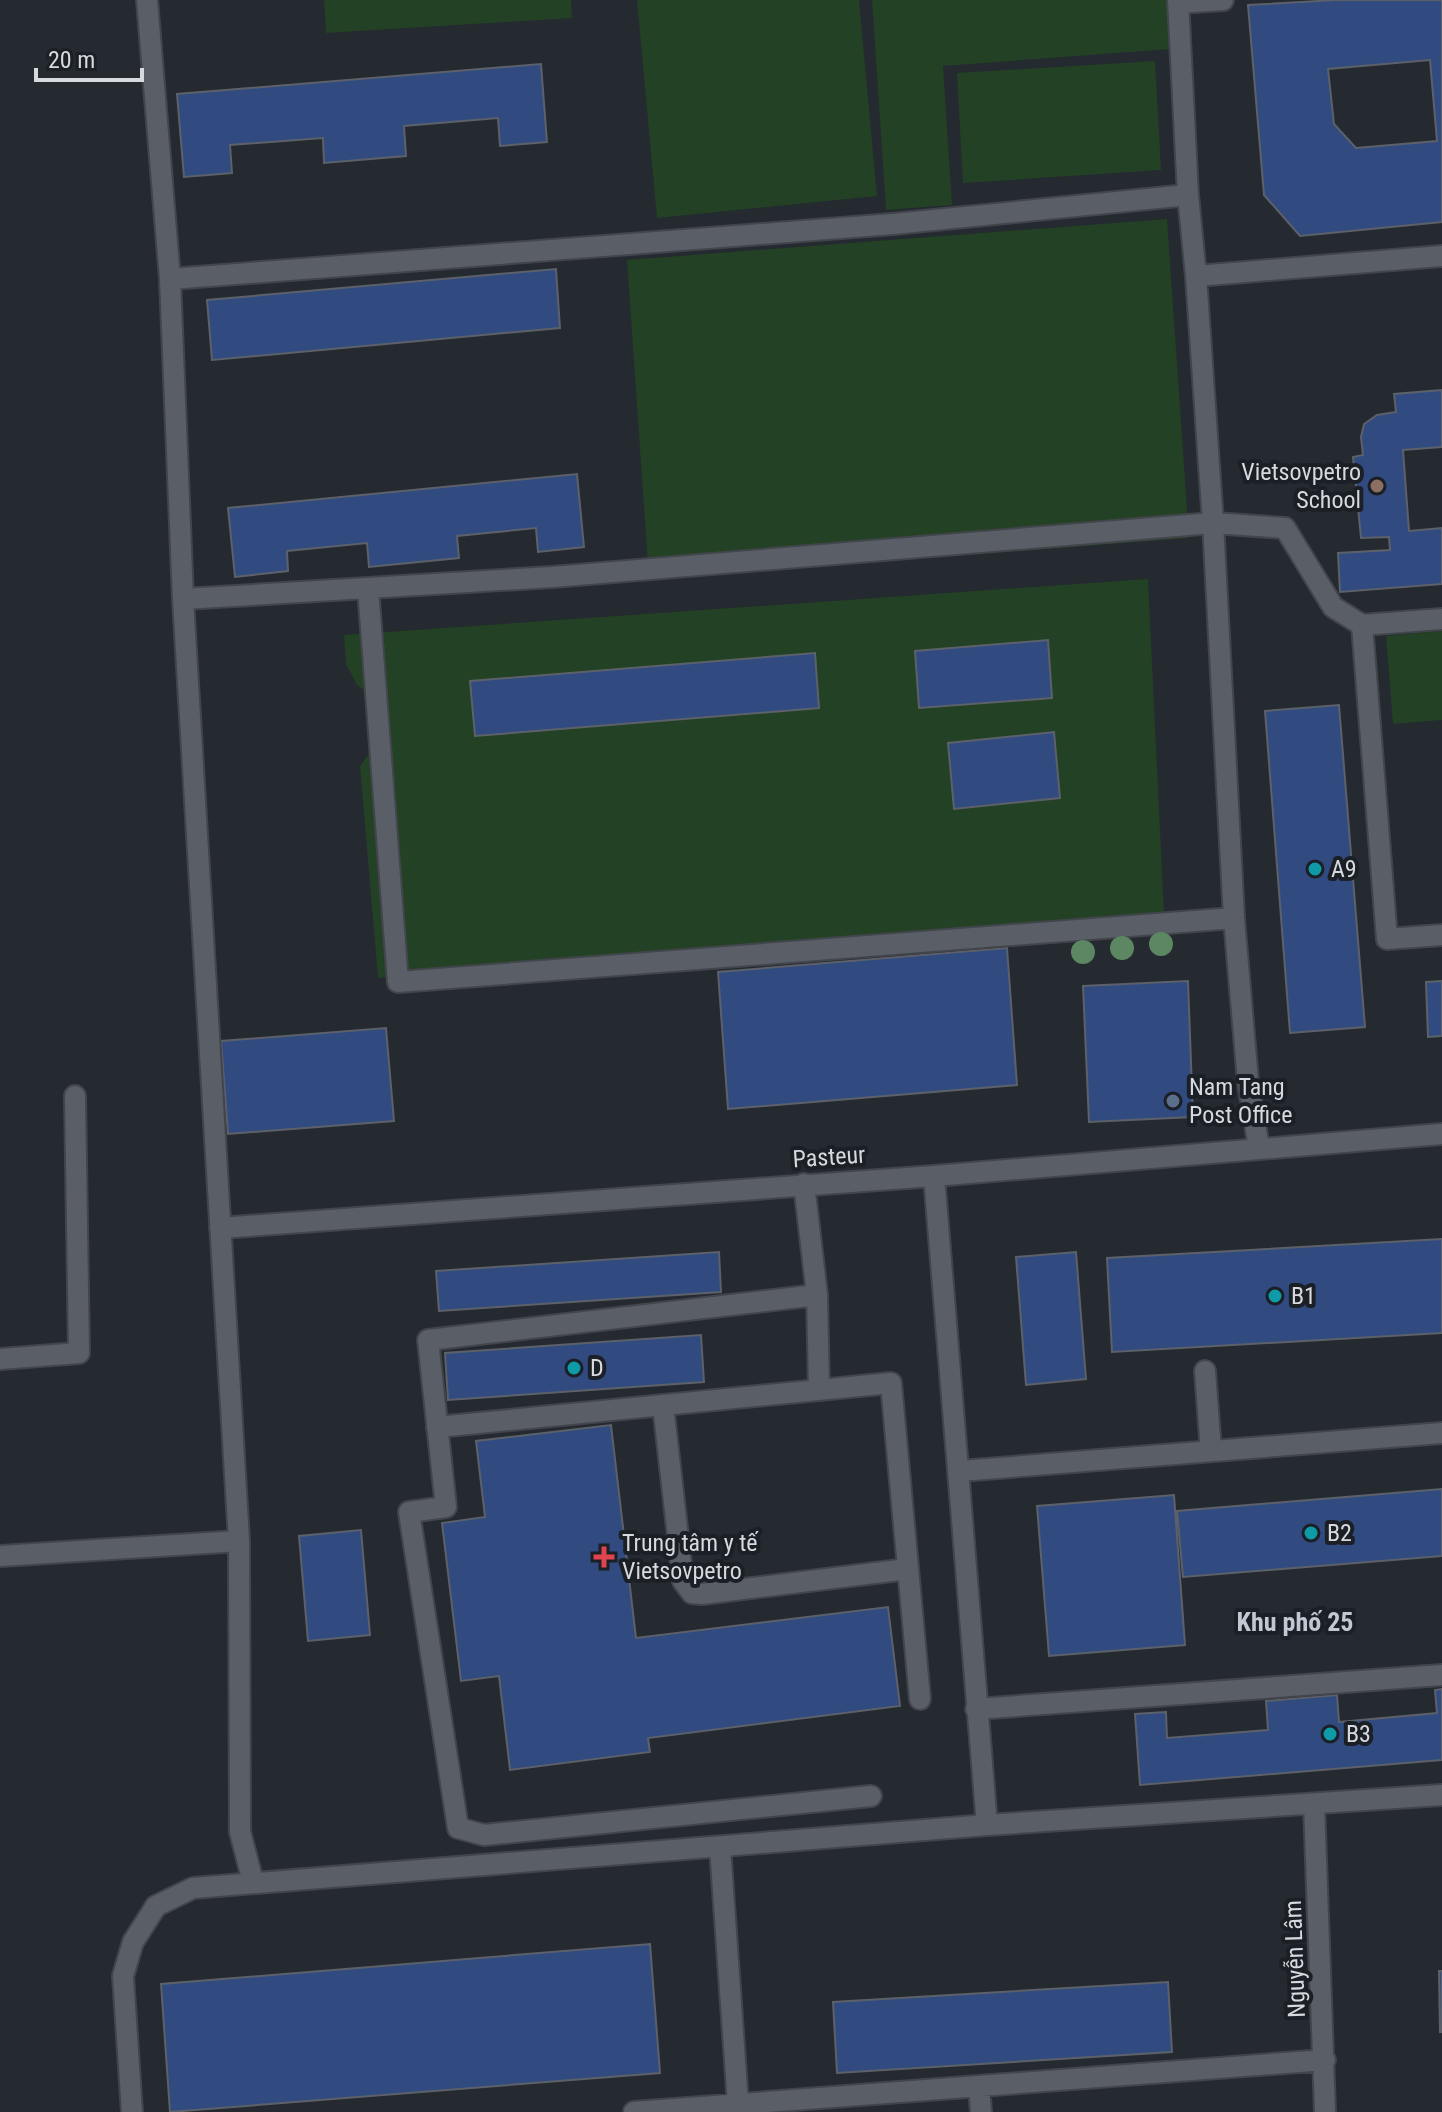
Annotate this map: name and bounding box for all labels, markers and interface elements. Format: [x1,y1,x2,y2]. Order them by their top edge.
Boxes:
scale bar [36,32,142,82]
text: 20 m [48,46,95,74]
place label: Vietsovpetro School [1241,458,1361,514]
marker: Vietsovpetro School [1368,477,1386,495]
place label: A9 [1331,855,1357,883]
marker: A9 [1306,860,1324,878]
place label: Nam Tang Post Office [1189,1073,1292,1129]
marker: Nam Tang Post Office [1164,1092,1182,1110]
street label: Pasteur [792,1140,866,1174]
place label: B1 [1291,1282,1316,1310]
marker: B1 [1266,1287,1284,1305]
place label: D [590,1354,604,1382]
marker: D [565,1359,583,1377]
place label: B2 [1327,1519,1352,1547]
marker: B2 [1302,1524,1320,1542]
place label: Trung tâm y tế Vietsovpetro [622,1529,759,1585]
marker: Trung tâm y tế Vietsovpetro [593,1546,615,1568]
district label: Khu phố 25 [1237,1607,1353,1637]
place label: B3 [1346,1720,1371,1748]
marker: B3 [1321,1725,1339,1743]
street label: Nguyễn Lâm [1279,1900,1311,2018]

